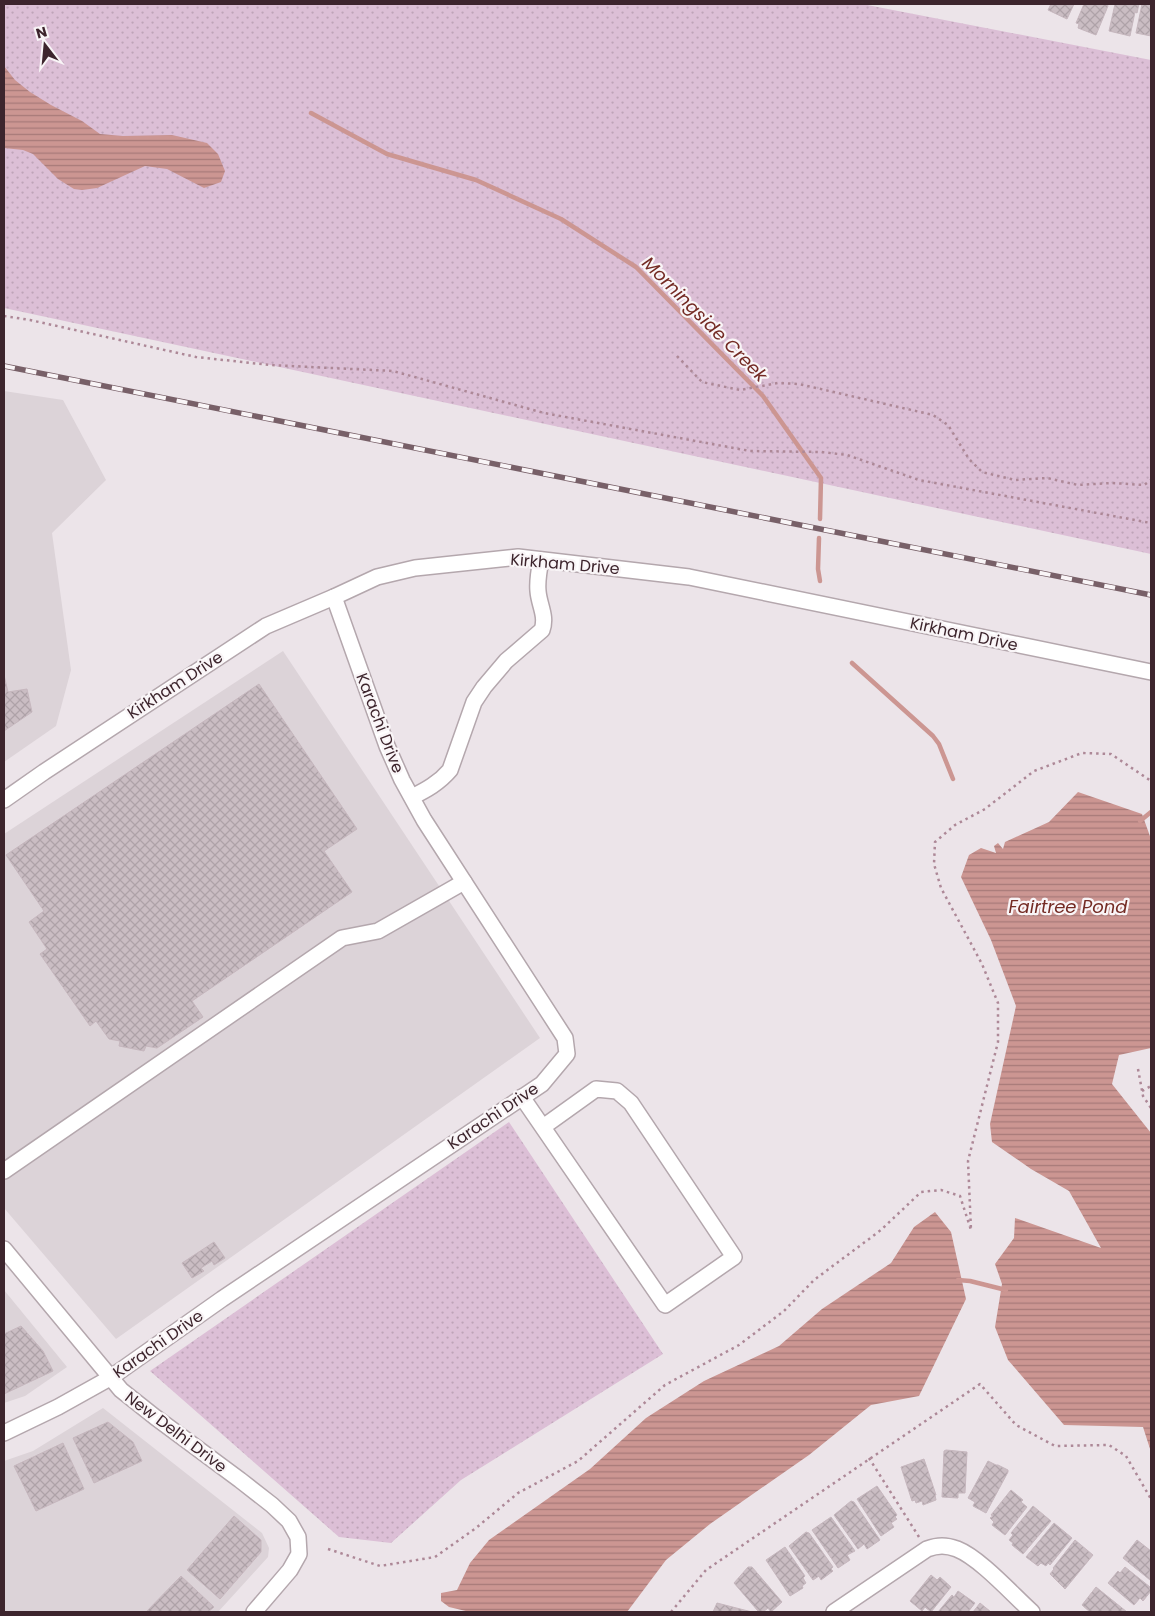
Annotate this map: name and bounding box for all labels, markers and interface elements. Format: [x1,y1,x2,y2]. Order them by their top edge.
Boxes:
north arrow [20,20,70,70]
text: N [34,21,49,44]
water label: Morningside Creek [637,251,774,388]
street label: Kirkham Drive [509,548,621,580]
street label: Kirkham Drive [908,611,1020,657]
street label: Kirkham Drive [123,645,227,725]
street label: Karachi Drive [350,670,410,776]
water label: Fairtree Pond [1009,894,1128,919]
street label: Karachi Drive [443,1077,543,1155]
street label: Karachi Drive [108,1304,208,1384]
street label: New Delhi Drive [120,1386,232,1478]

